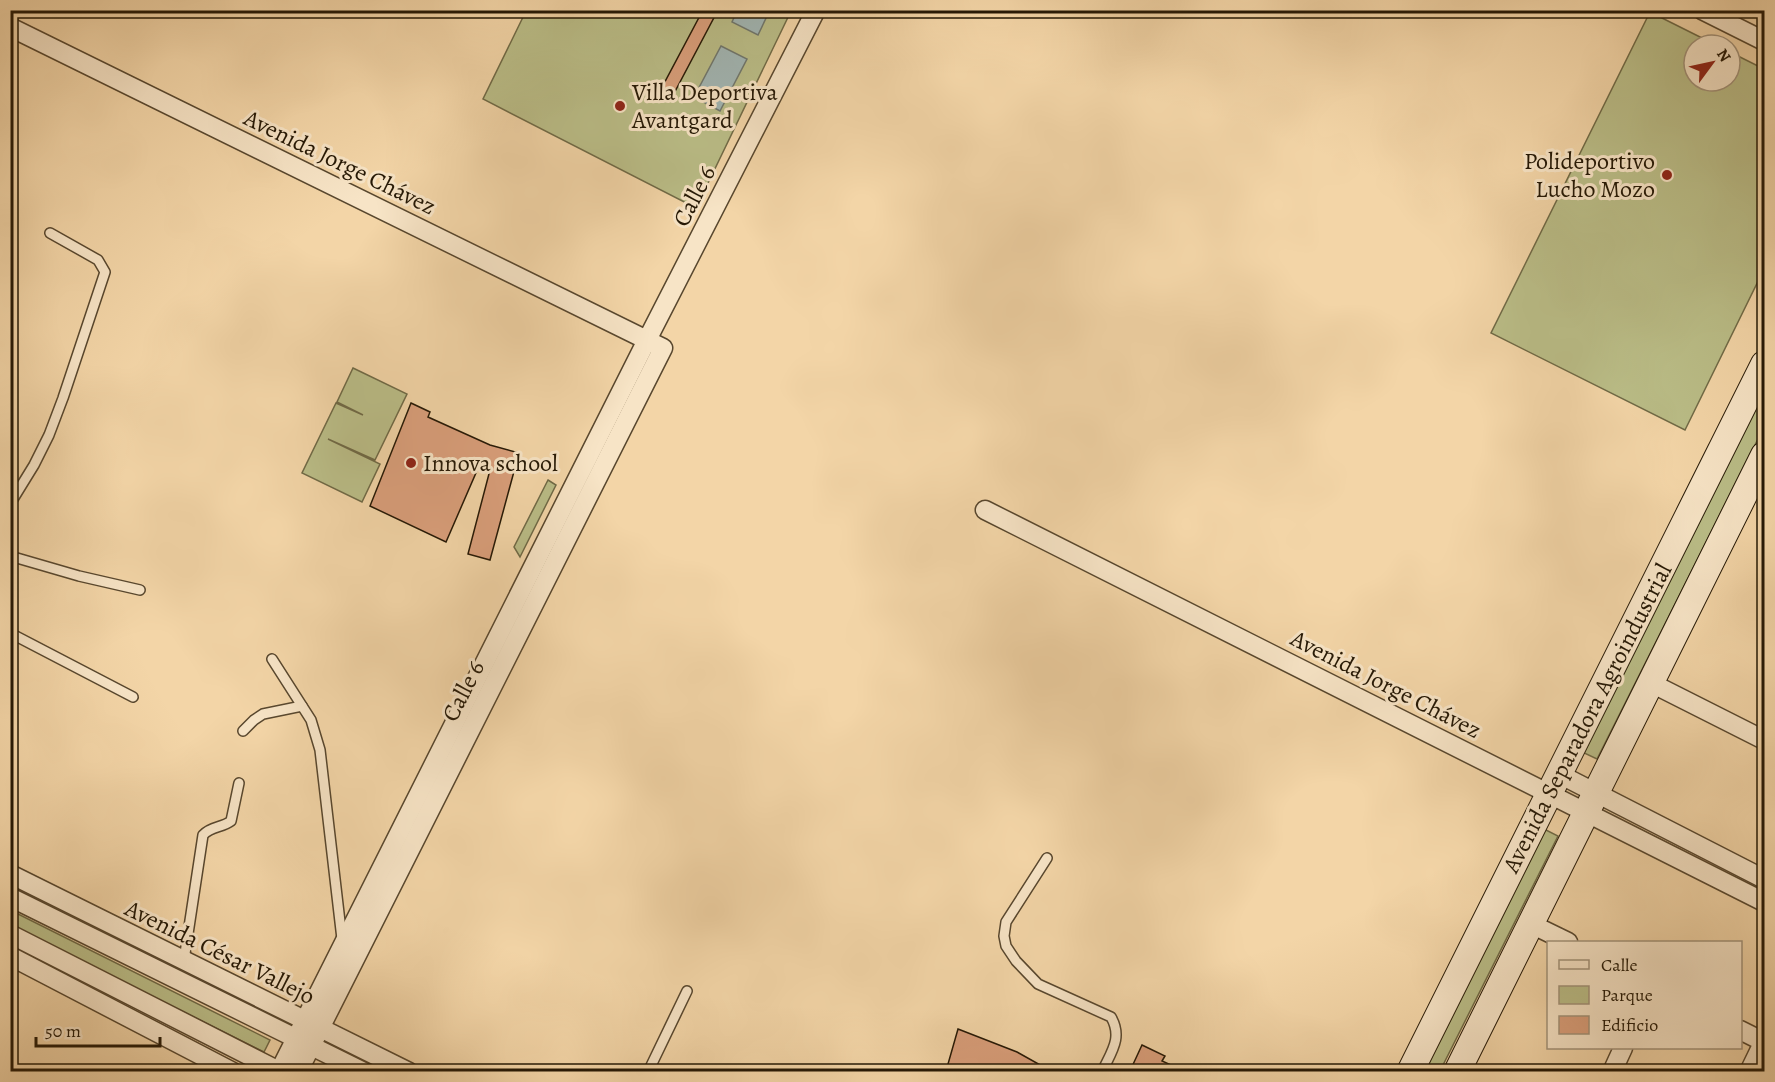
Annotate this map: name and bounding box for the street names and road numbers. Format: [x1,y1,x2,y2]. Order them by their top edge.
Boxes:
street label: Avenida Jorge Chávez [238,101,441,222]
street label: Calle 6 [665,160,723,232]
street label: Avenida Separadora Agroindustrial [1494,558,1679,879]
street label: Avenida Jorge Chávez [1284,622,1487,746]
street label: Calle 6 [434,655,492,727]
street label: Avenida César Vallejo [119,892,320,1012]

